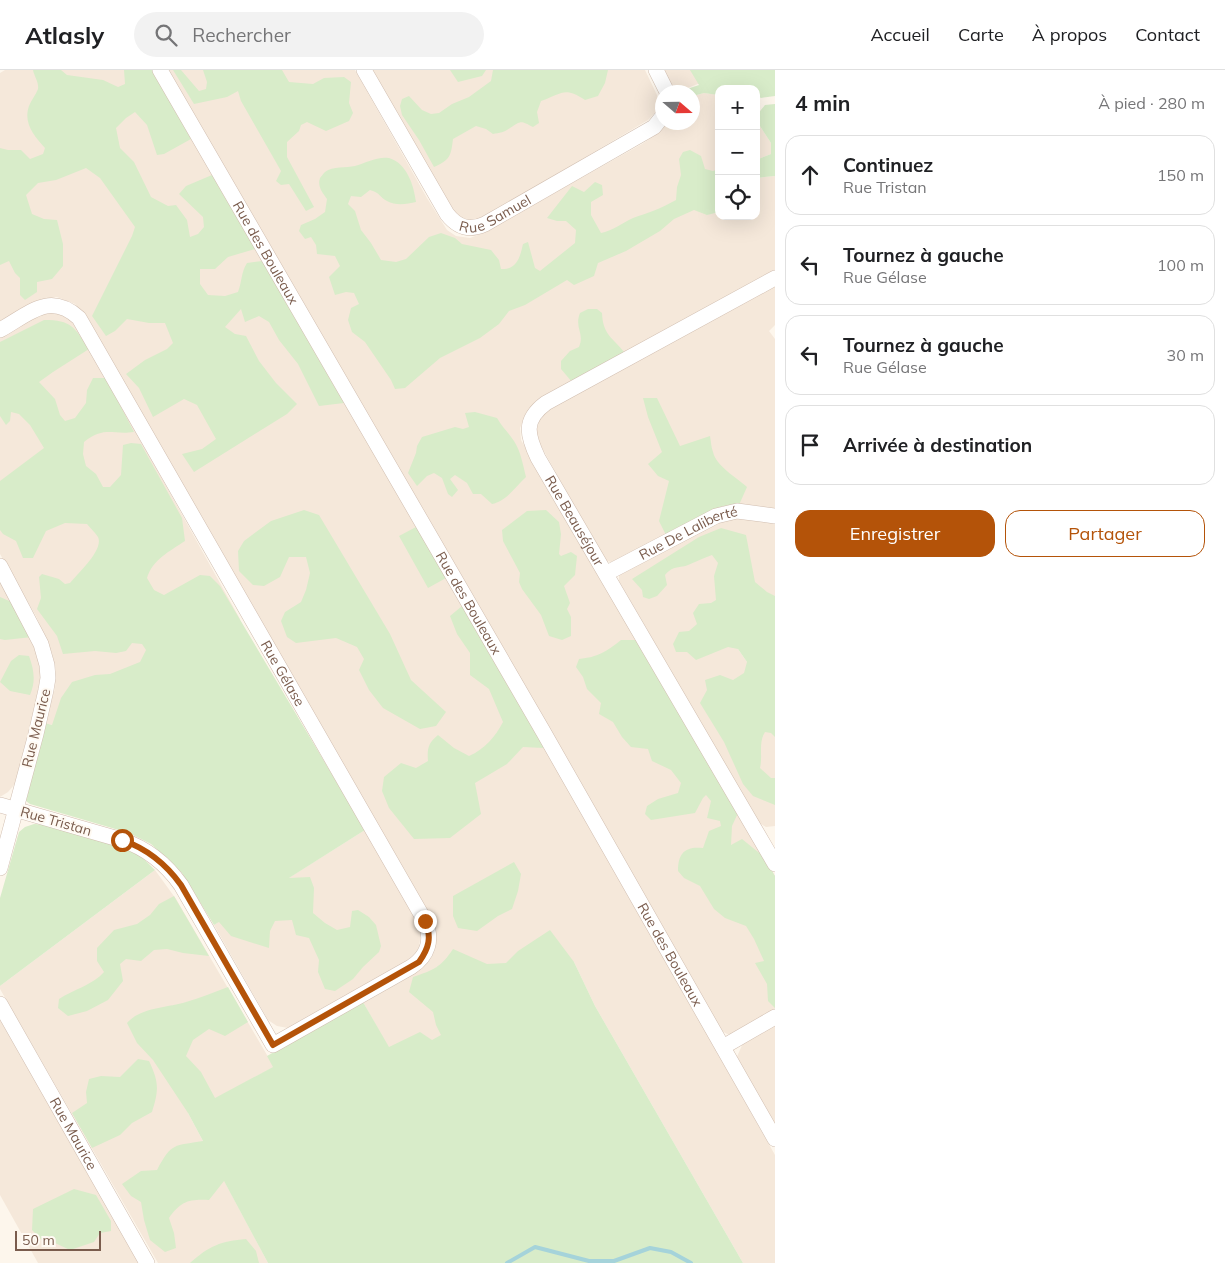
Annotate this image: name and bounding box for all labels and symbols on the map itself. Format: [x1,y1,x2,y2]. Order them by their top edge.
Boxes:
north arrow [655,85,700,130]
street label: Rue Samuel [457,191,534,237]
street label: Rue des Bouleaux [229,198,303,308]
street label: Rue Beauséjour [541,472,608,570]
street label: Rue De Laliberté [636,502,739,564]
street label: Rue des Bouleaux [432,548,506,658]
street label: Rue Gélase [257,637,309,709]
street label: Rue Maurice [18,687,54,769]
street label: Rue Tristan [18,802,94,840]
route start [111,829,134,852]
street label: Rue des Bouleaux [633,900,707,1010]
route end [414,910,437,933]
street label: Rue Maurice [46,1094,101,1173]
scale bar [15,1228,101,1251]

